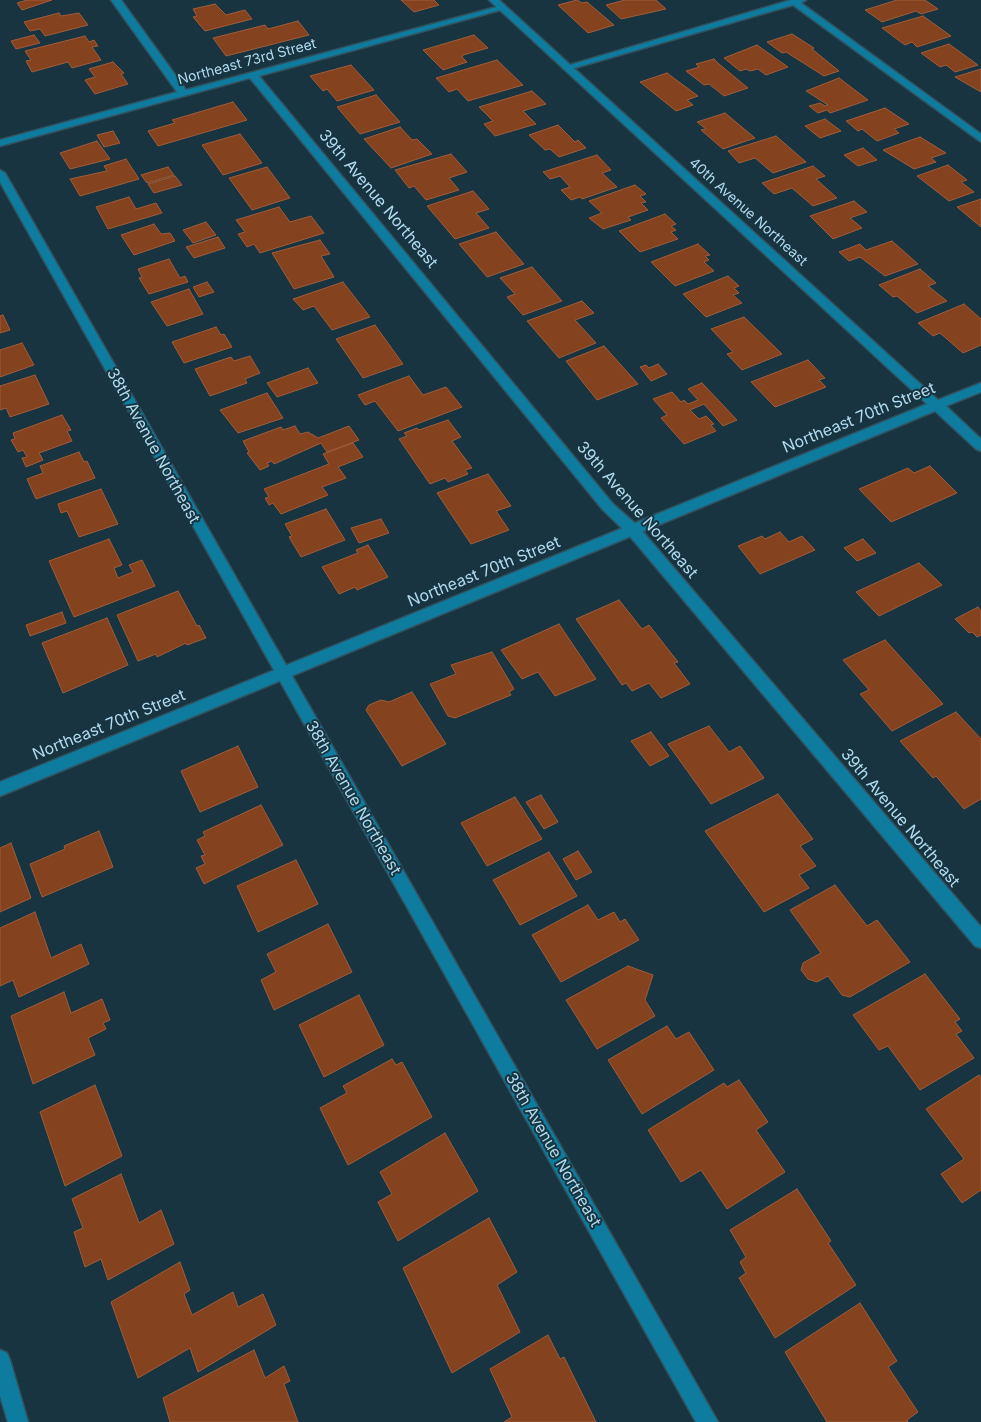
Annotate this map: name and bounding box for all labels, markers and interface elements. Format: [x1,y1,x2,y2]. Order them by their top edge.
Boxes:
street label: Northeast 73rd Street [176,35,318,89]
street label: 39th Avenue Northeast [314,126,442,272]
street label: 40th Avenue Northeast [685,154,811,270]
street label: 38th Avenue Northeast [102,365,204,527]
street label: Northeast 70th Street [780,379,938,457]
street label: 39th Avenue Northeast [572,438,702,582]
street label: Northeast 70th Street [405,533,563,611]
street label: Northeast 70th Street [30,686,188,764]
street label: 38th Avenue Northeast [301,718,405,878]
street label: 39th Avenue Northeast [836,745,964,891]
street label: 38th Avenue Northeast [501,1070,605,1230]

